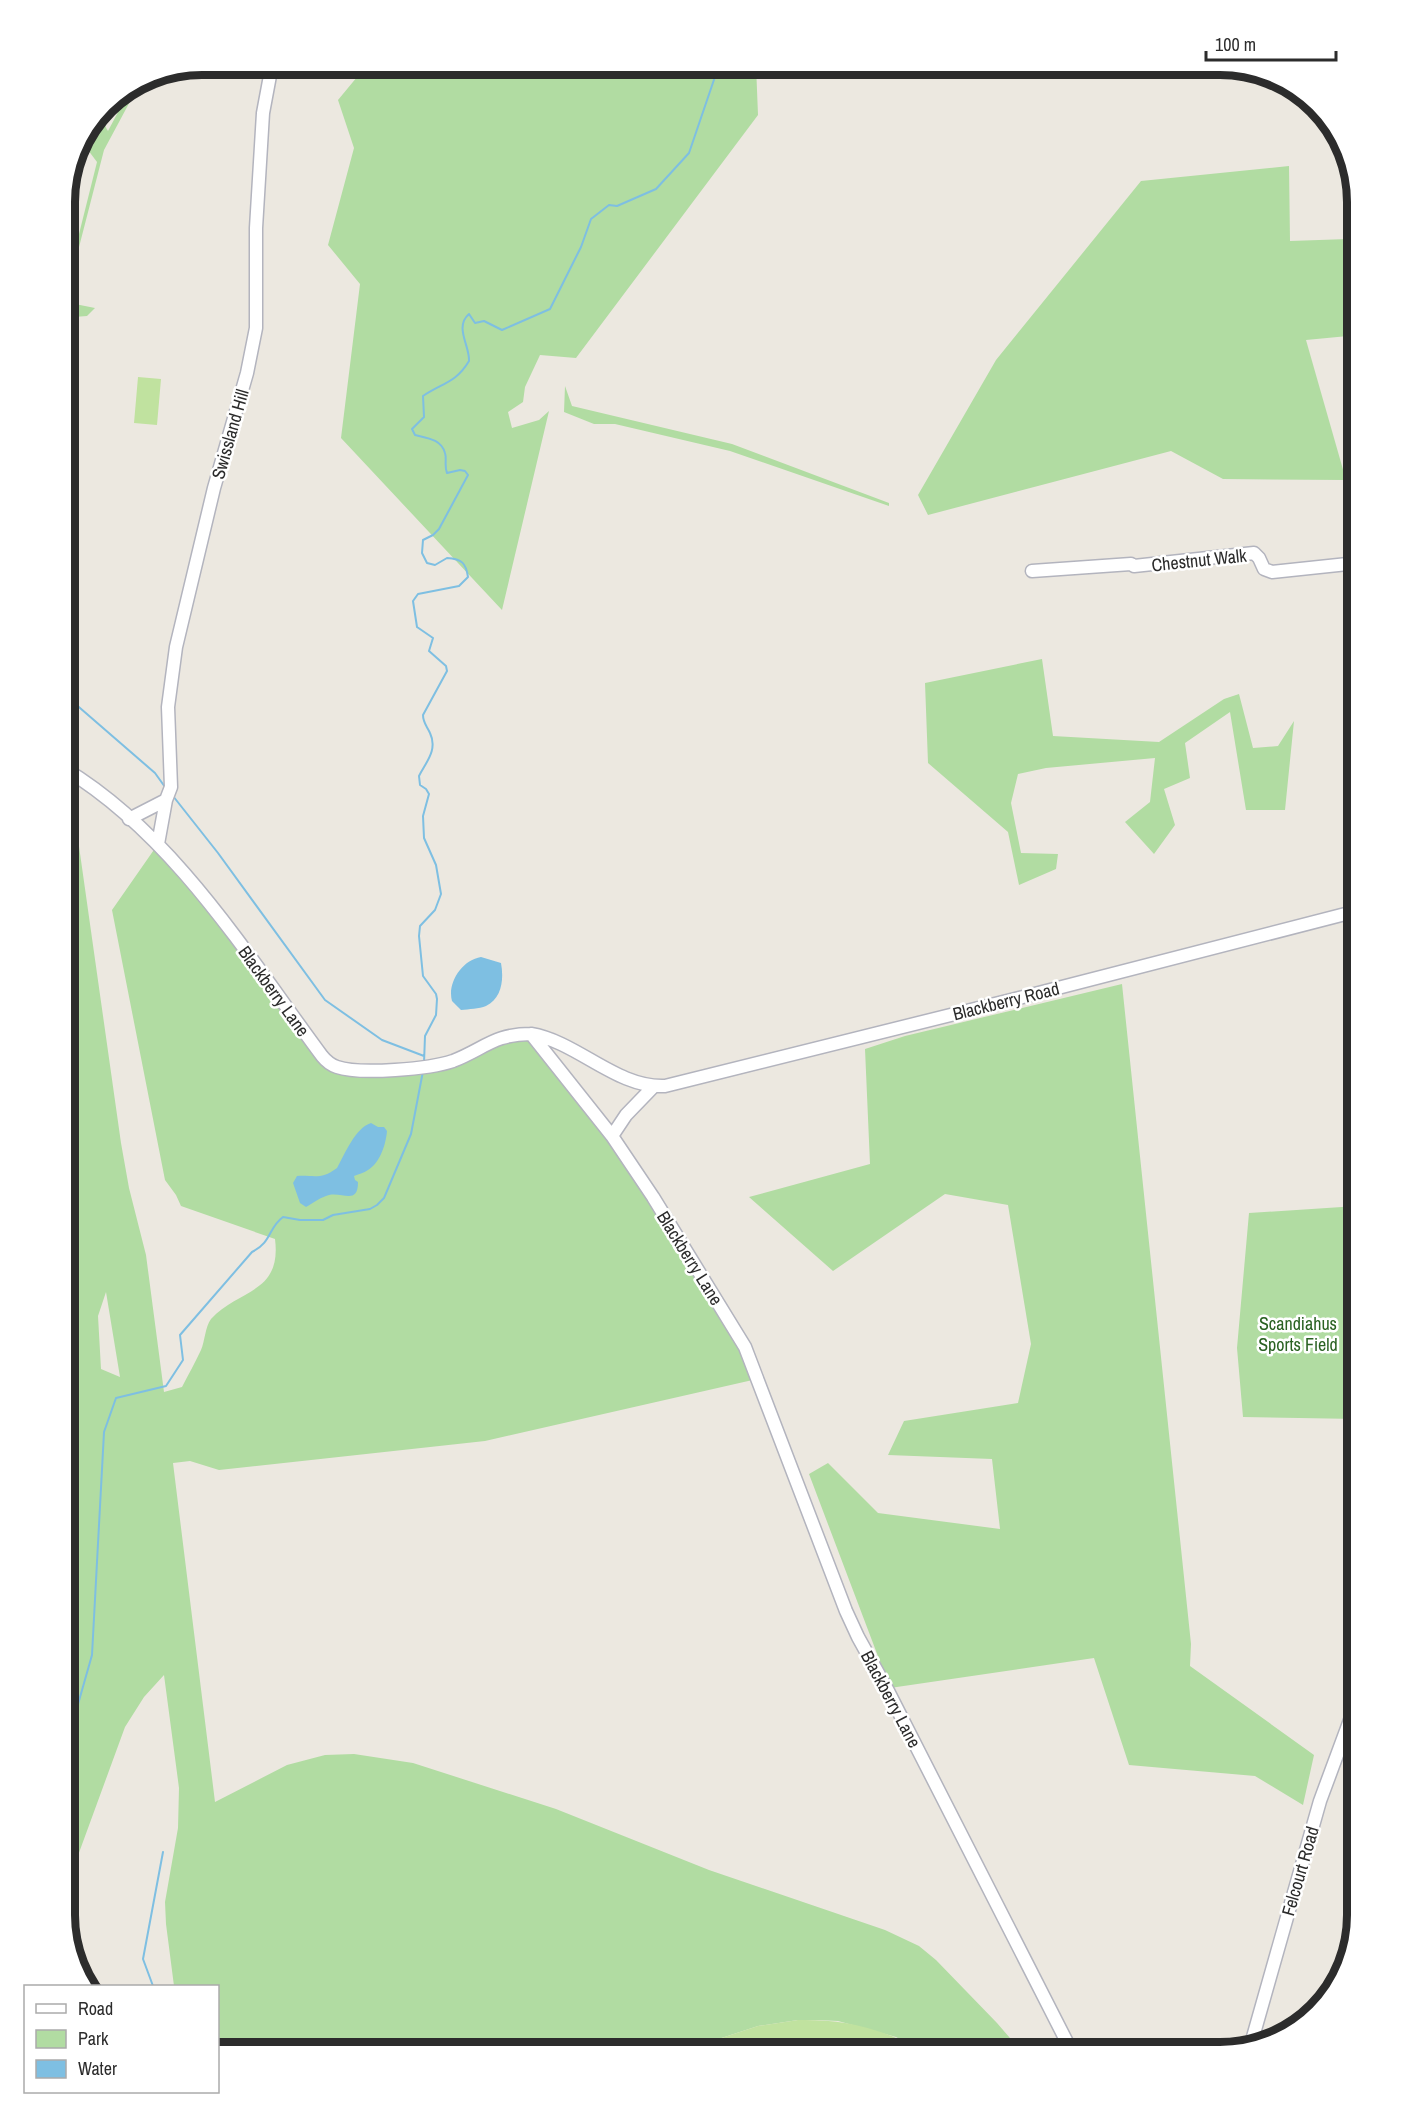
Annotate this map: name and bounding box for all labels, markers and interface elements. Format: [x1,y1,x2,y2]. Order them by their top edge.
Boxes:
scale bar [1206,24,1336,62]
text: 100 m [1215,32,1256,57]
street label: Swissland Hill [205,386,255,482]
street label: Chestnut Walk [1150,543,1248,577]
street label: Blackberry Lane [233,941,315,1041]
street label: Blackberry Road [950,976,1062,1026]
street label: Blackberry Lane [651,1206,729,1310]
park label: Scandiahus Sports Field [1258,1311,1338,1357]
street label: Blackberry Lane [855,1646,927,1752]
street label: Felcourt Road [1275,1823,1325,1919]
legend [24,1985,219,2093]
text: Road [78,1996,113,2021]
text: Park [78,2026,109,2051]
text: Water [78,2056,117,2081]

